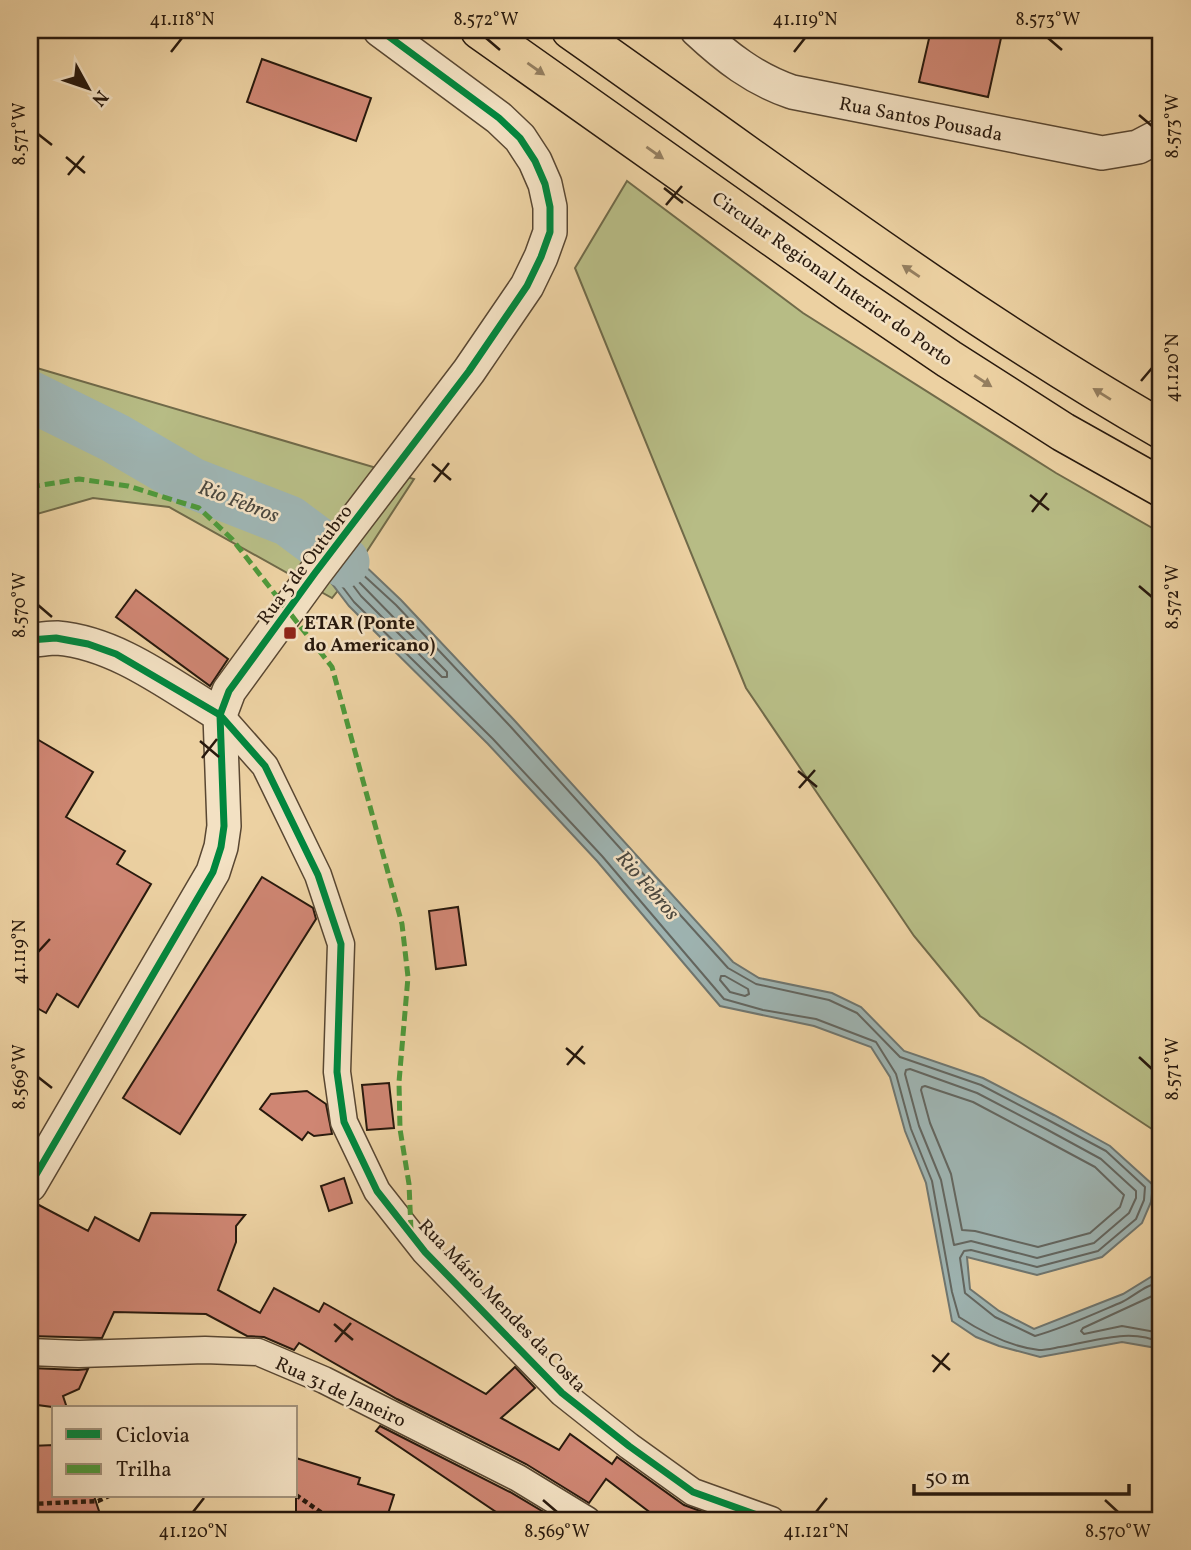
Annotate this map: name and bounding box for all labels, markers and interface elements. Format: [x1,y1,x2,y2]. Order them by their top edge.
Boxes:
text: 41.118°N [149,8,215,33]
text: 8.572°W [453,8,519,33]
text: 41.119°N [772,8,838,33]
text: 8.573°W [1016,8,1080,33]
north arrow [52,52,122,122]
one-way arrow [526,62,545,75]
text: N [85,84,114,111]
street label: Rua Santos Pousada [837,91,1005,149]
text: 8.573°W [1161,94,1186,158]
text: 8.571°W [8,102,33,166]
one-way arrow [646,146,664,160]
street label: Circular Regional Interior do Porto [706,186,958,373]
one-way arrow [902,264,920,278]
text: 41.120°N [1161,334,1186,403]
one-way arrow [973,374,993,387]
one-way arrow [1093,388,1112,401]
water label: Rio Febros [194,474,283,531]
street label: Rua 5 de Outubro [252,500,359,630]
text: 8.572°W [1161,564,1186,630]
text: 8.570°W [8,572,33,638]
place label: ETAR (Ponte do Americano) [304,611,435,659]
marker: ETAR (Ponte do Americano) [282,625,298,641]
water label: Rio Febros [608,845,686,927]
text: 41.119°N [8,919,33,985]
text: 8.571°W [1161,1037,1186,1101]
text: 8.569°W [8,1044,33,1110]
street label: Rua Mário Mendes da Costa [412,1214,591,1399]
street label: Rua 31 de Janeiro [271,1351,410,1434]
legend [52,1406,298,1498]
text: Ciclovia [116,1422,190,1451]
scale bar [914,1452,1130,1496]
text: Trilha [116,1456,172,1485]
text: 50 m [925,1464,970,1493]
text: 41.120°N [159,1520,228,1545]
text: 8.569°W [524,1520,590,1545]
text: 41.121°N [783,1520,849,1545]
text: 8.570°W [1085,1520,1151,1545]

